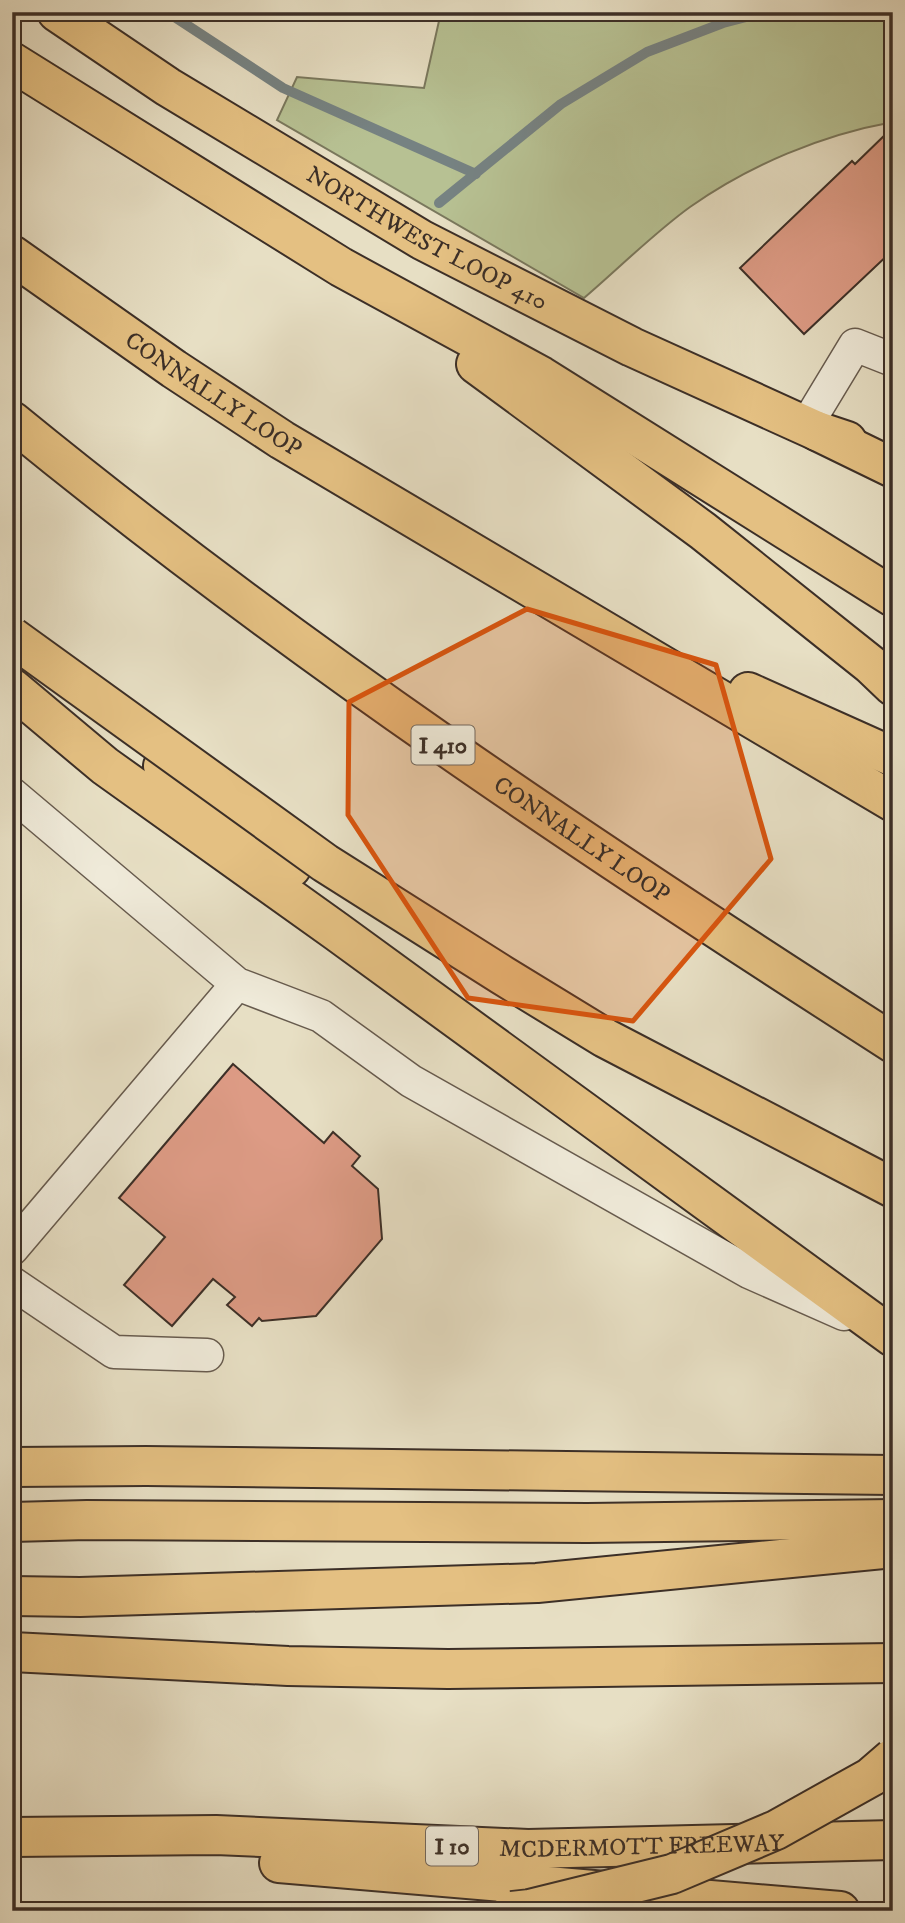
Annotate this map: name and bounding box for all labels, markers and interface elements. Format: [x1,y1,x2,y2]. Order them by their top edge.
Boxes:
street label: NORTHWEST LOOP 410 [301,160,552,317]
street label: CONNALLY LOOP [119,325,307,464]
road number: I 410 [412,726,474,764]
street label: CONNALLY LOOP [487,770,675,910]
road number: I 10 [426,1826,478,1866]
street label: MCDERMOTT FREEWAY [499,1829,785,1865]

